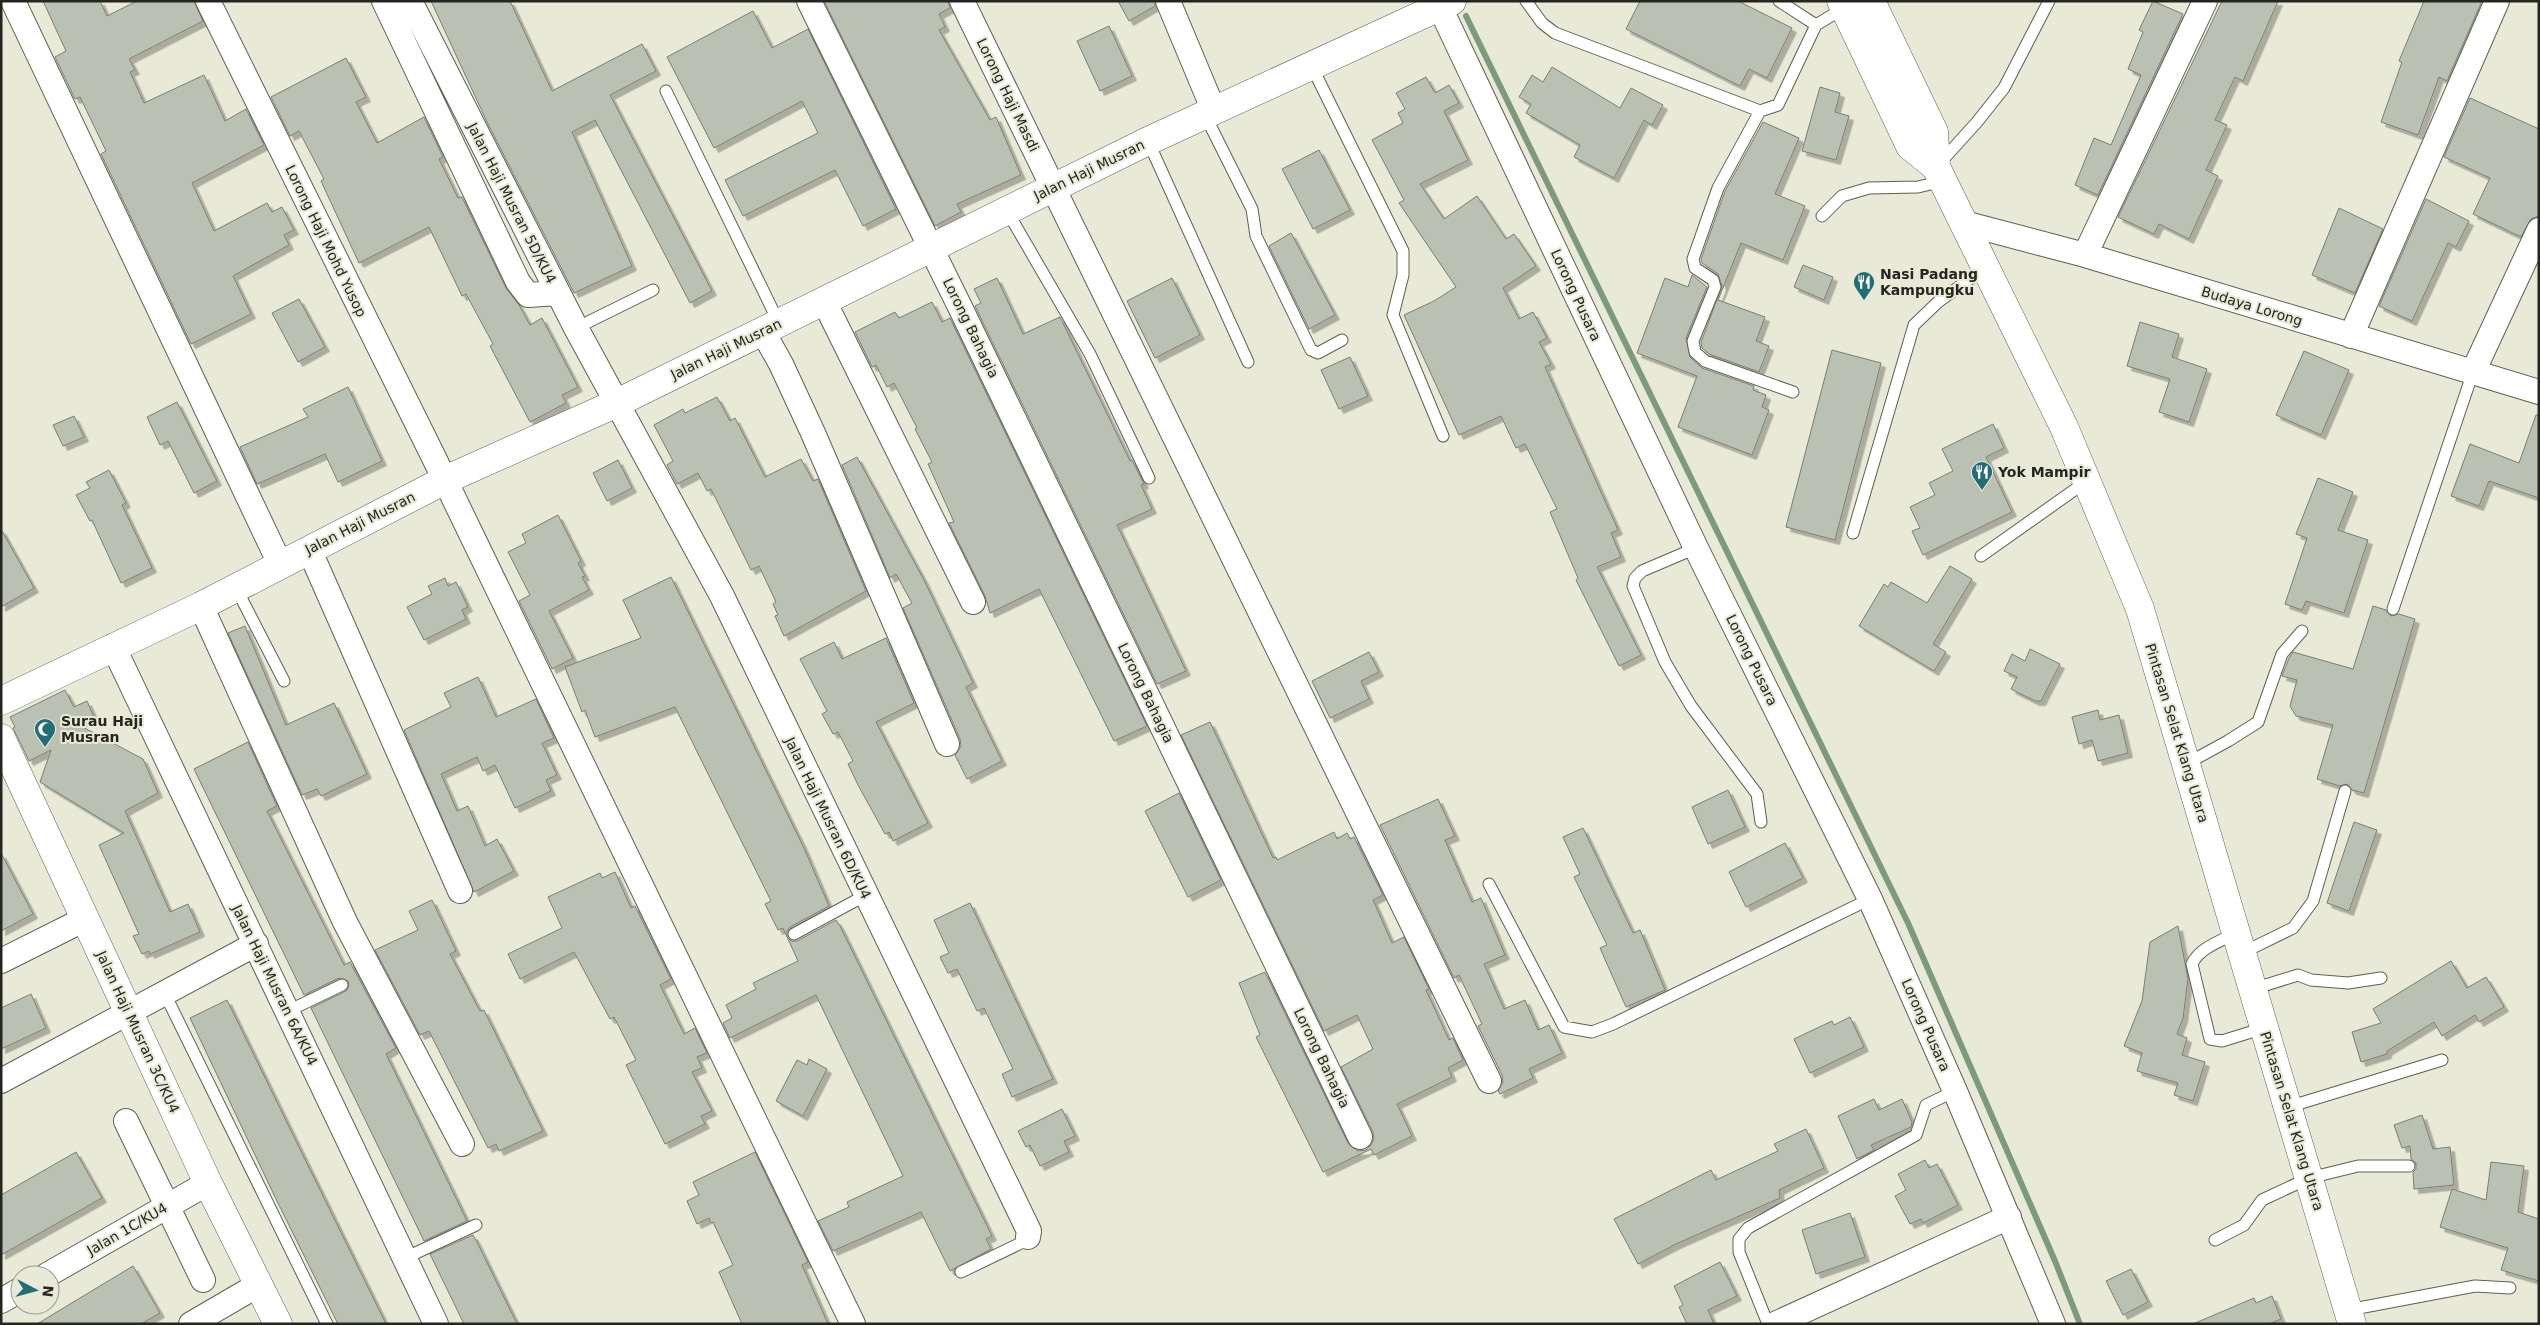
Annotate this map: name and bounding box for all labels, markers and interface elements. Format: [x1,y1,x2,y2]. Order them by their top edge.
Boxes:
street label: Lorong Haji Masdi [974,36,1042,154]
street label: Jalan Haji Musran 5D/KU4 [464,119,560,286]
street label: Jalan Haji Musran [1030,136,1147,204]
street label: Lorong Haji Mohd Yusop [282,162,370,320]
street label: Lorong Pusara [1548,246,1604,344]
place label: Nasi Padang Kampungku [1880,266,1978,298]
restaurant icon: Nasi Padang Kampungku [1852,270,1876,301]
street label: Lorong Bahagia [940,275,1002,381]
street label: Budaya Lorong [2199,283,2305,329]
street label: Jalan Haji Musran [667,315,784,383]
restaurant icon: Yok Mampir [1970,460,1994,491]
place label: Yok Mampir [1997,464,2090,480]
street label: Jalan Haji Musran [301,488,418,558]
street label: Lorong Pusara [1723,612,1781,708]
street label: Lorong Bahagia [1115,640,1177,746]
street label: Pintasan Selat Klang Utara [2142,641,2212,825]
place label: Surau Haji Musran [61,713,143,745]
mosque icon: Surau Haji Musran [33,717,57,748]
street label: Jalan Haji Musran 6D/KU4 [781,734,874,902]
street label: Jalan Haji Musran 6A/KU4 [229,901,321,1068]
street label: Jalan Haji Musran 3C/KU4 [93,947,183,1116]
street label: Lorong Pusara [1898,976,1954,1074]
street label: Lorong Bahagia [1291,1005,1353,1111]
street label: Pintasan Selat Klang Utara [2257,1029,2327,1213]
street label: Jalan 1C/KU4 [83,1200,170,1259]
north arrow [10,1265,60,1315]
text: N [39,1285,56,1298]

